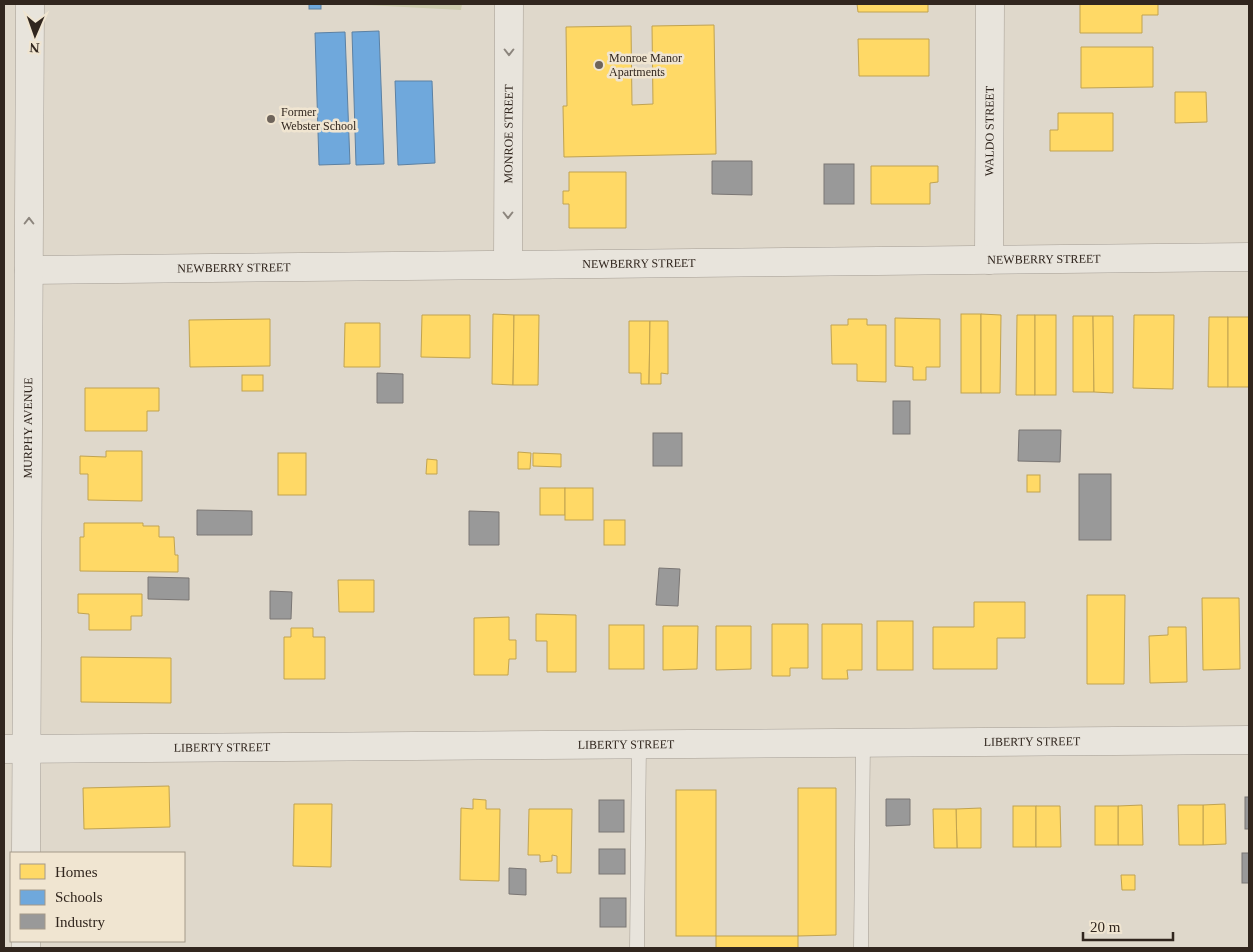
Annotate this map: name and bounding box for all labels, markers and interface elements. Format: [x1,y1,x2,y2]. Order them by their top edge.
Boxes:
north arrow [10,10,60,60]
text: N [29,40,40,55]
one-way arrow [504,49,514,57]
place label: Monroe Manor Apartments [609,51,682,79]
marker: Monroe Manor Apartments [593,59,605,71]
street label: MONROE STREET [501,84,516,184]
street label: WALDO STREET [982,85,997,176]
place label: Former Webster School [281,105,357,133]
marker: Former Webster School [265,113,277,125]
one-way arrow [503,212,513,219]
one-way arrow [24,217,34,224]
street label: NEWBERRY STREET [987,252,1101,267]
street label: NEWBERRY STREET [582,256,696,271]
street label: NEWBERRY STREET [177,260,291,275]
street label: MURPHY AVENUE [21,377,35,479]
street label: LIBERTY STREET [984,734,1081,749]
street label: LIBERTY STREET [578,737,675,752]
street label: LIBERTY STREET [174,740,271,755]
legend [10,852,185,942]
text: Homes [55,864,98,880]
text: Schools [55,889,103,905]
scale bar [1083,910,1173,942]
text: Industry [55,914,105,930]
text: 20 m [1090,919,1121,935]

